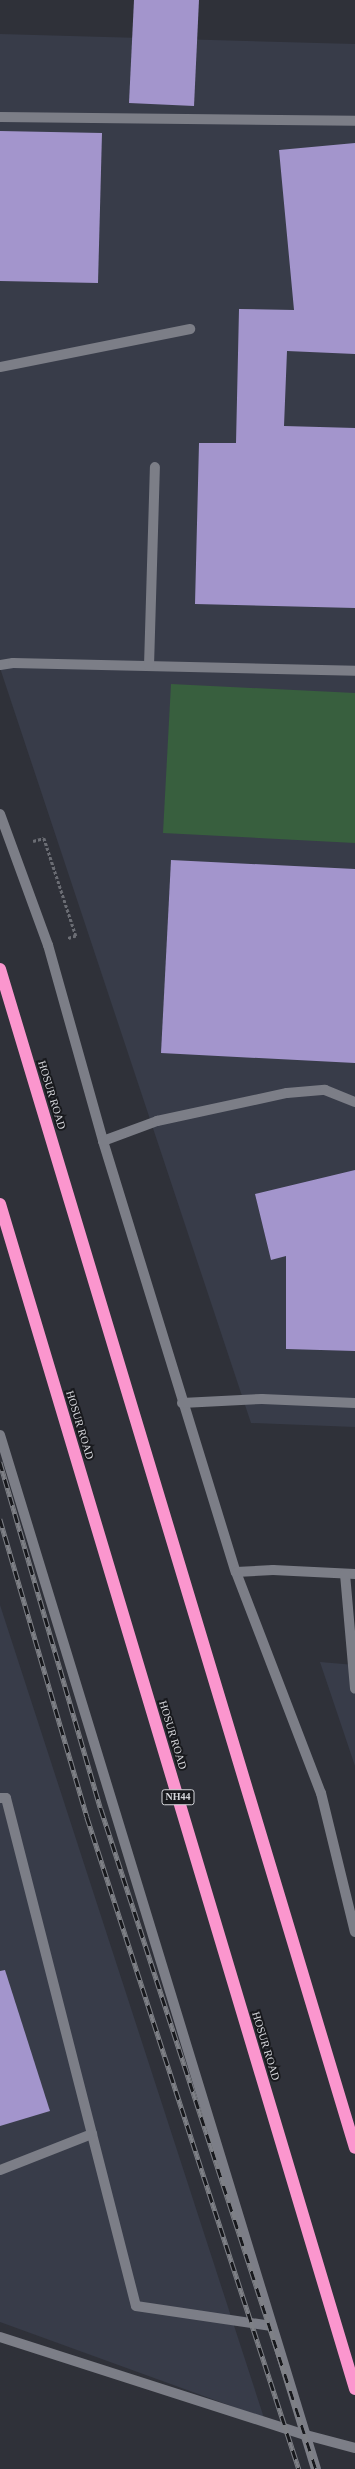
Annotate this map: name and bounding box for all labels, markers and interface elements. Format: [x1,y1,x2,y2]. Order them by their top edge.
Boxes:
street label: HOSUR ROAD [35,1059,69,1131]
street label: HOSUR ROAD [63,1389,97,1461]
street label: HOSUR ROAD [156,1699,190,1771]
road number: NH44 [161,1789,195,1805]
street label: HOSUR ROAD [249,2010,283,2082]

